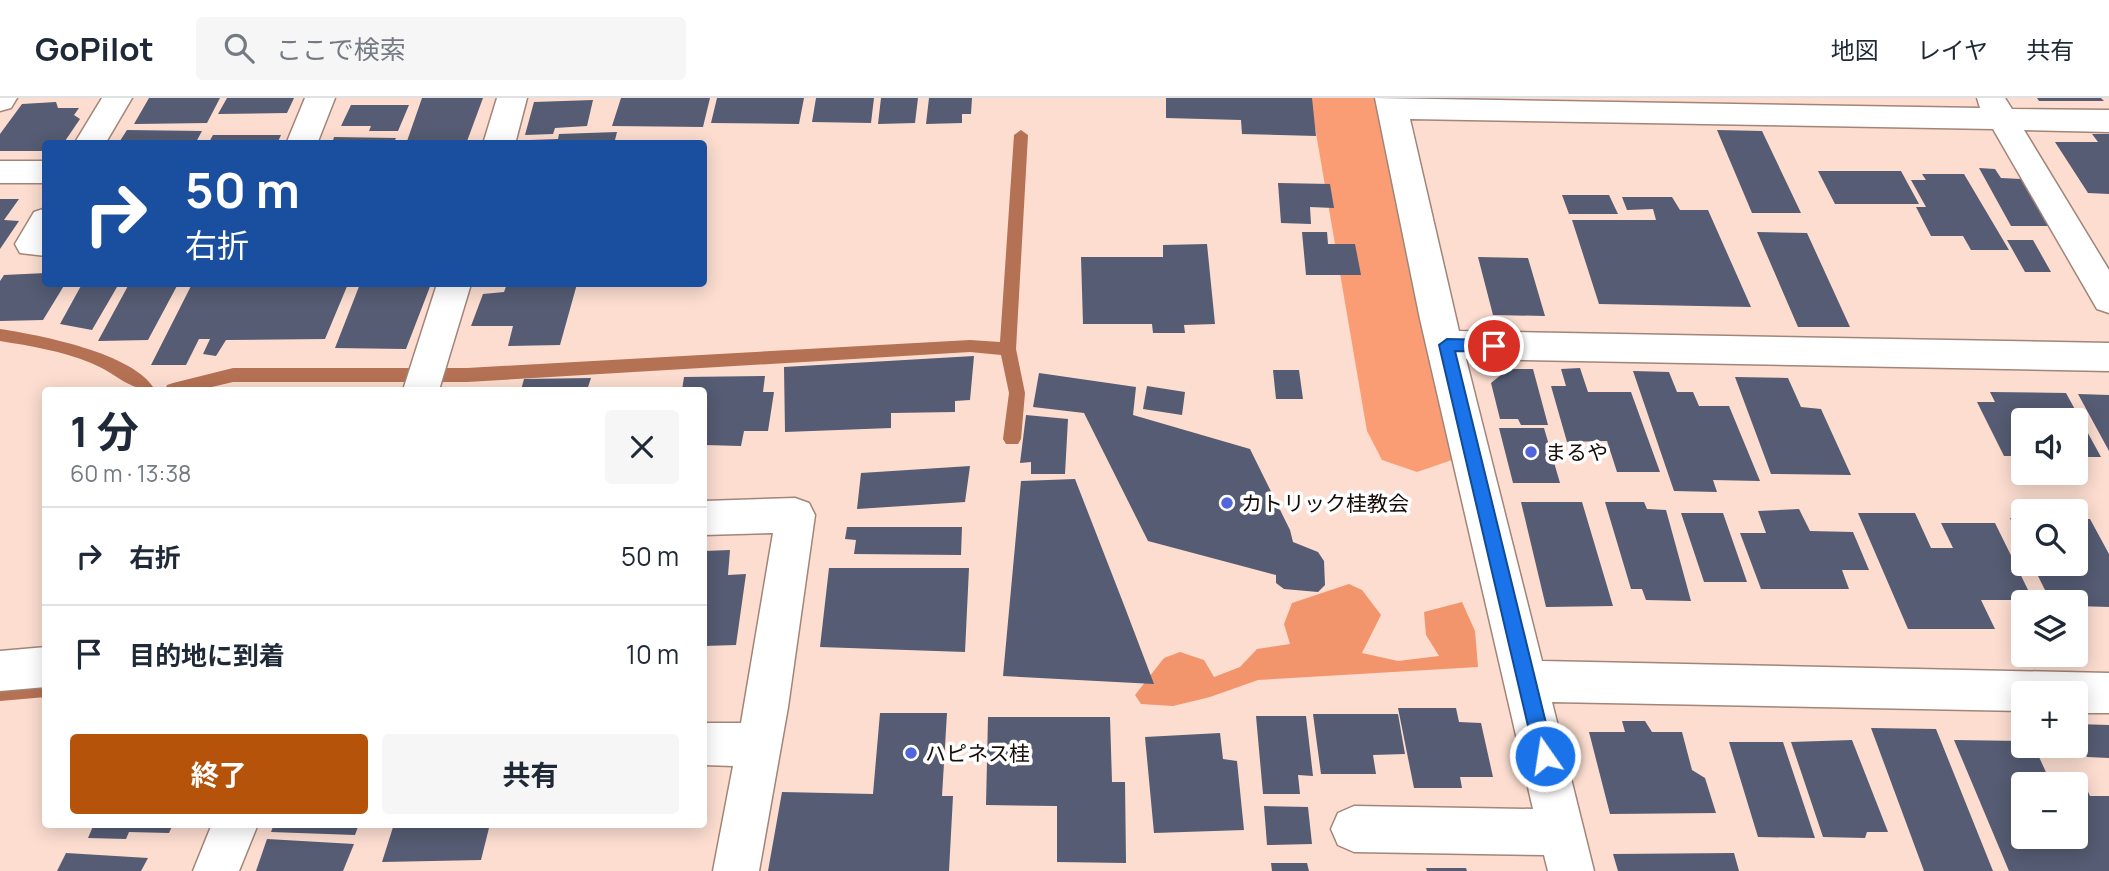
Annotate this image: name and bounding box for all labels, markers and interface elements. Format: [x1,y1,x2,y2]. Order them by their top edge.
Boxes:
search box [196,17,686,80]
text: GoPilot [35,26,154,71]
icon: search [220,29,258,67]
text: ここで検索 [276,31,406,67]
text: 地図 [1831,33,1879,66]
text: レイヤ [1917,33,1988,66]
text: 共有 [2026,33,2074,66]
text: 50 m [185,156,300,223]
icon: right [70,168,161,259]
text: 右折 [185,223,249,267]
pin [1464,316,1524,376]
icon: arrive [1475,327,1513,365]
text: 1 分 [70,402,139,460]
map controls [2011,408,2088,849]
button: sound [2011,408,2088,485]
button: close [605,410,679,484]
place label: まるや [1545,438,1608,466]
marker: まるや [1523,444,1539,460]
text: 60 m · 13:38 [70,457,191,489]
place label: カトリック桂教会 [1241,489,1409,517]
marker: カトリック桂教会 [1219,495,1235,511]
button: search [2011,499,2088,576]
icon: right [70,537,108,575]
text: 50 m [621,538,679,574]
text: 右折 [129,539,181,575]
button: layers [2011,590,2088,667]
icon: arrive [70,635,108,673]
text: 10 m [626,636,679,672]
text: 目的地に到着 [129,637,285,673]
button: + [2011,681,2088,758]
position arrow [1508,719,1582,793]
button: 終了 [70,734,368,814]
button: 共有 [382,734,679,814]
place label: ハピネス桂 [925,739,1030,767]
marker: ハピネス桂 [903,745,919,761]
button: − [2011,772,2088,849]

